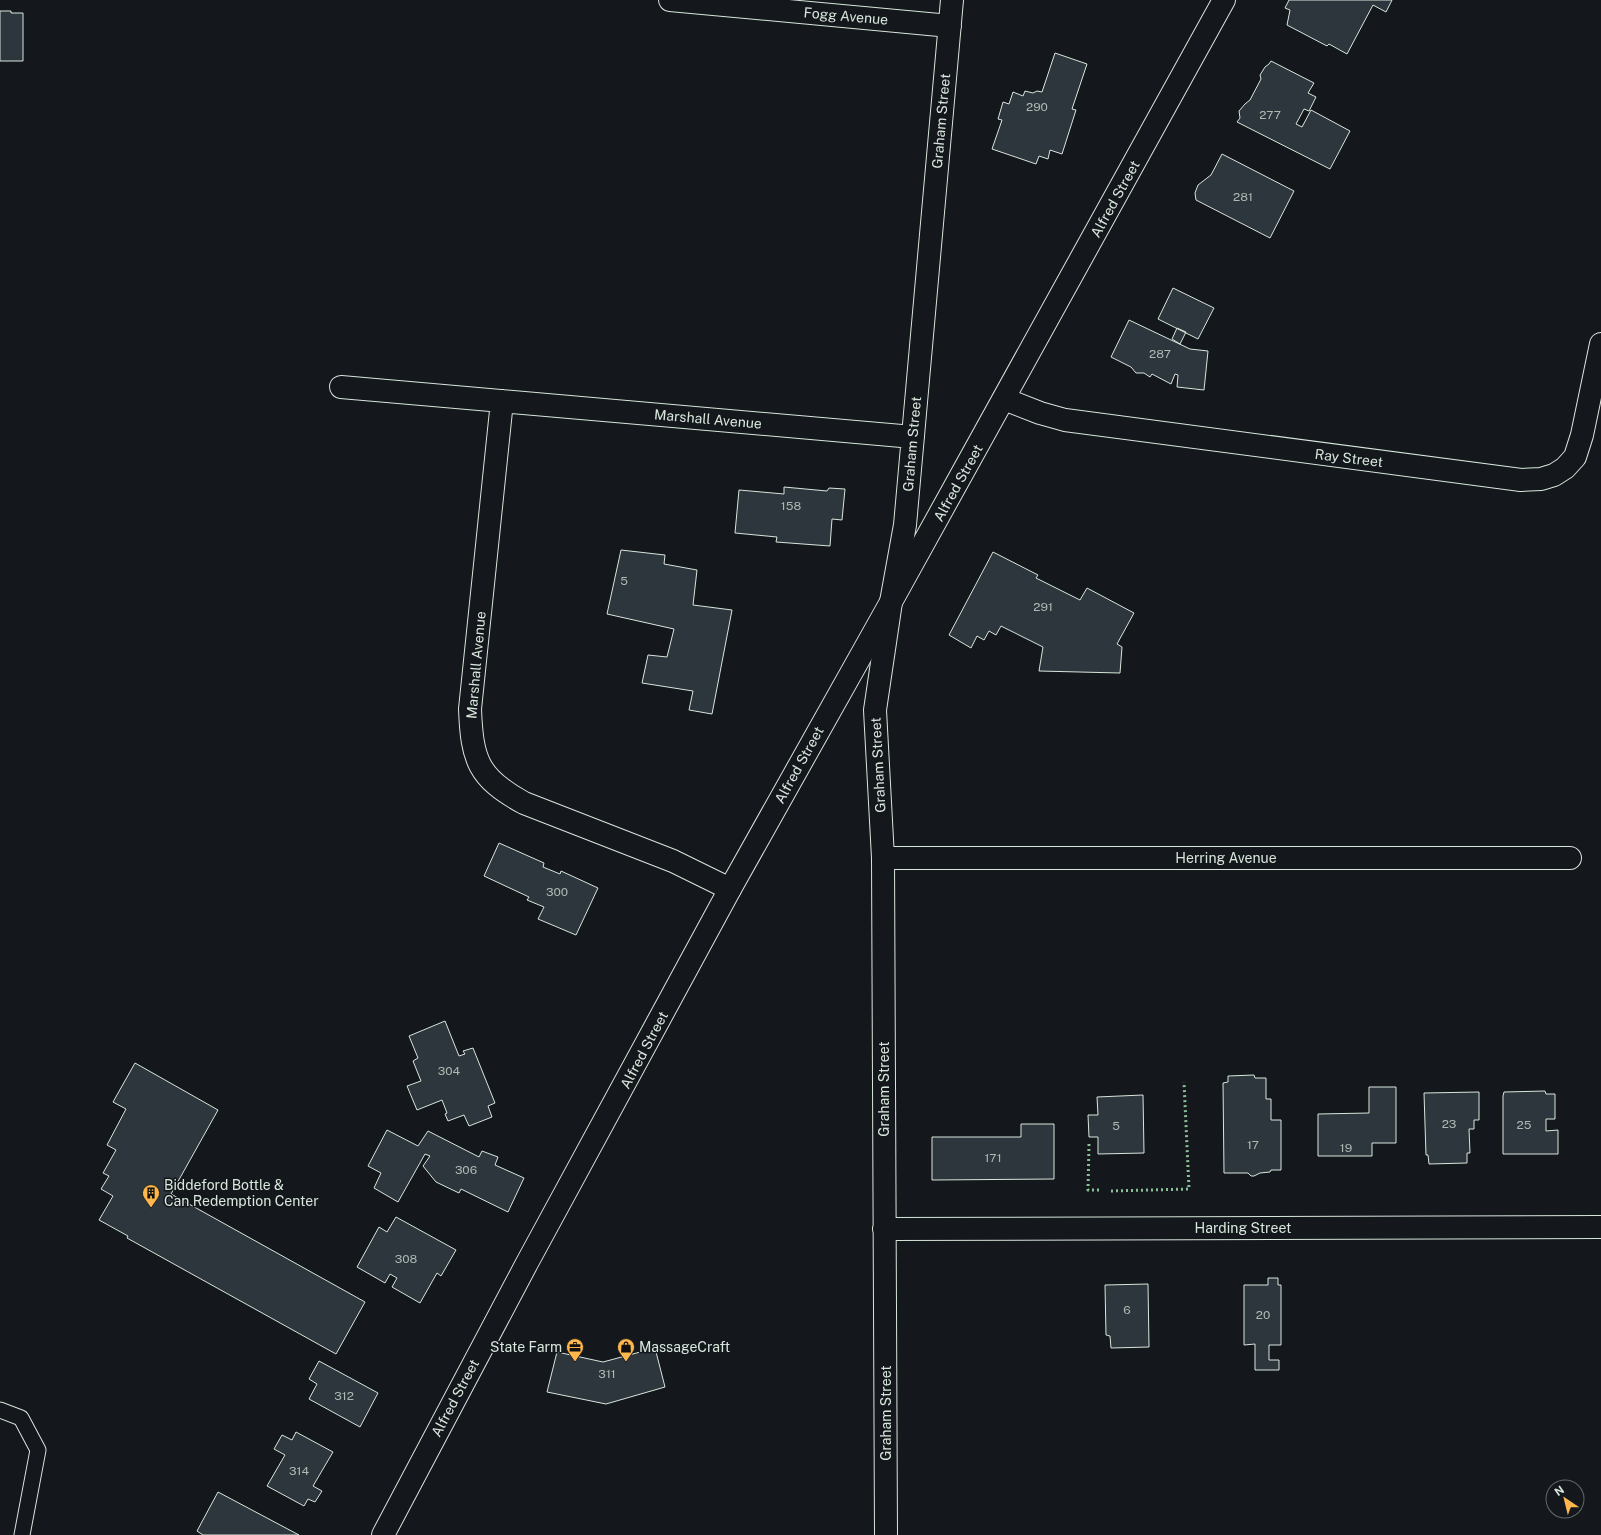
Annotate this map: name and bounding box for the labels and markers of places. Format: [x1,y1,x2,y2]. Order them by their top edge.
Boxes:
place label: Biddeford Bottle & Can Redemption Center [164,1177,319,1209]
building icon: Biddeford Bottle & Can Redemption Center [141,1183,161,1208]
office icon: State Farm [565,1337,585,1362]
shop icon: MassageCraft [616,1337,636,1362]
place label: State Farm [490,1339,562,1355]
place label: MassageCraft [639,1339,730,1355]

